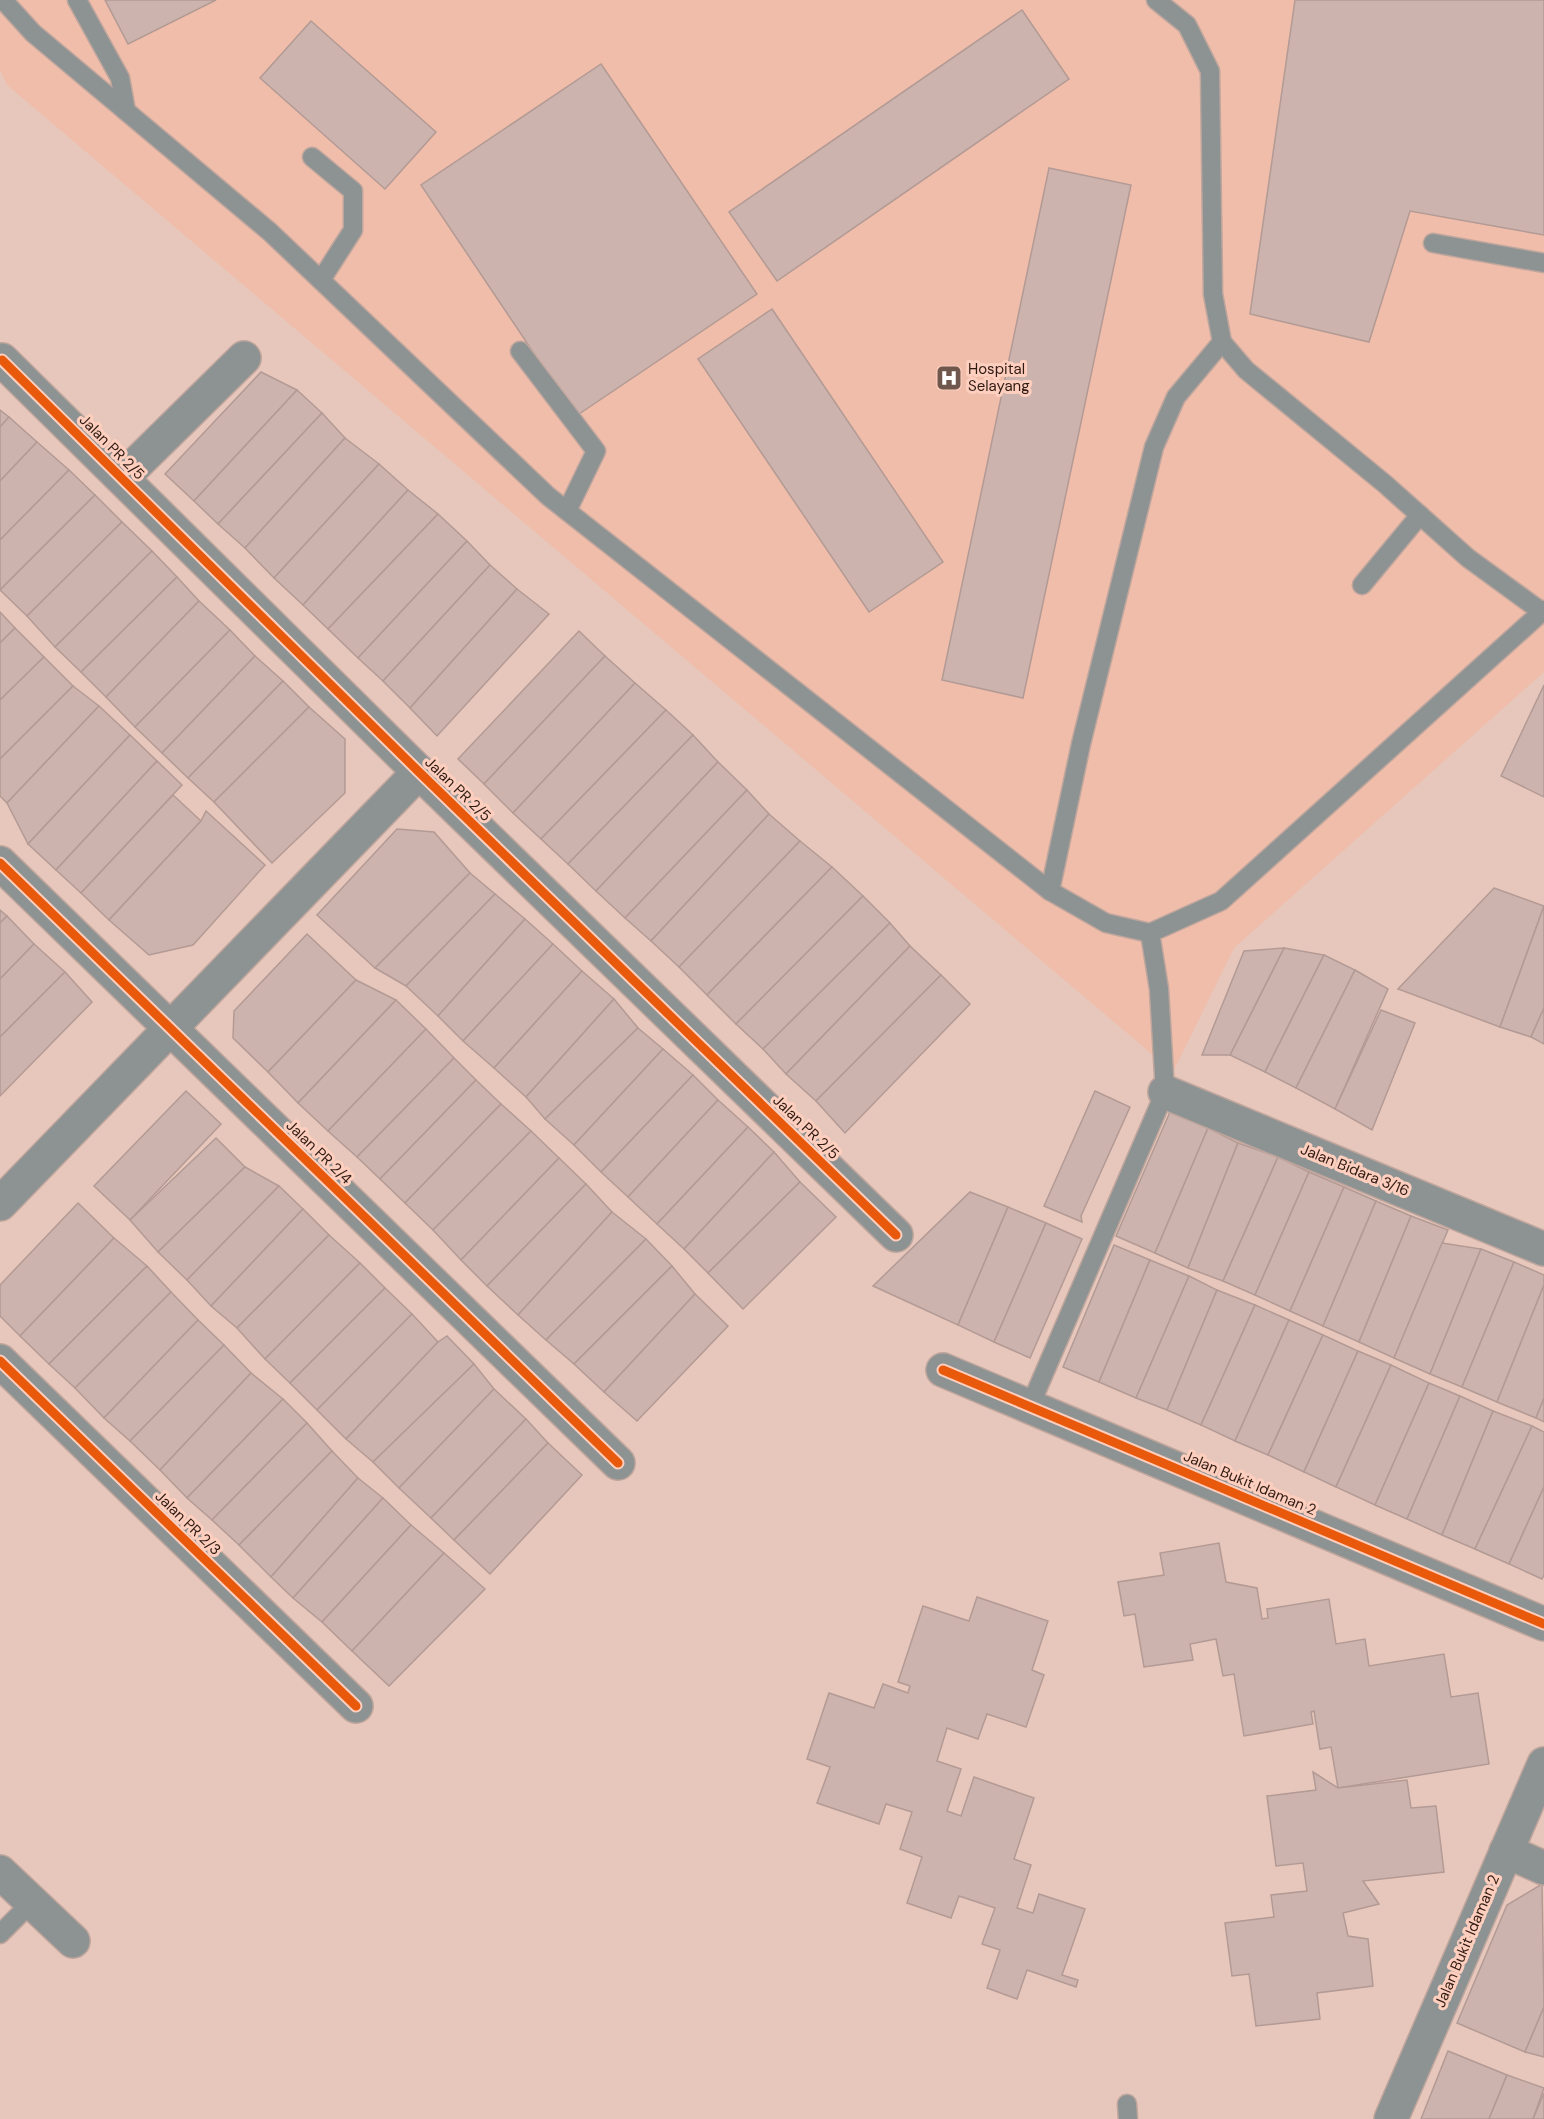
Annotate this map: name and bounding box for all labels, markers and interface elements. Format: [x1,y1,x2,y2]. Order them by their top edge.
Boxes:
place label: Hospital Selayang [968,359,1030,396]
hospital icon: Hospital Selayang [934,363,964,393]
street label: Jalan PR 2/5 [75,410,149,484]
street label: Jalan PR 2/5 [421,752,495,826]
street label: Jalan PR 2/5 [769,1090,843,1164]
street label: Jalan PR 2/4 [282,1116,356,1188]
street label: Jalan Bidara 3/16 [1298,1139,1412,1201]
street label: Jalan Bukit Idaman 2 [1181,1446,1319,1520]
street label: Jalan PR 2/3 [151,1487,225,1559]
street label: Jalan Bukit Idaman 2 [1430,1872,1504,2010]

